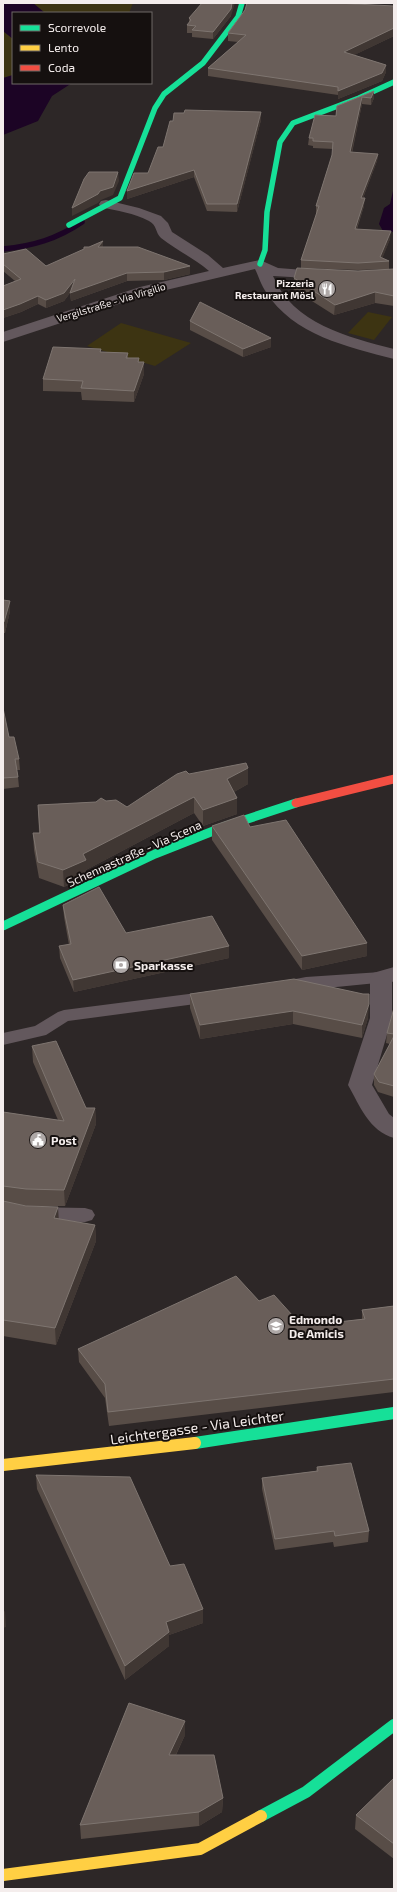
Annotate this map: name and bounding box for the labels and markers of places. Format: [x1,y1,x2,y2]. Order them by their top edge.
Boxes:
place label: Pizzeria Restaurant Mösl [235,277,315,301]
restaurant icon: Pizzeria Restaurant Mösl [317,279,337,299]
bank icon: Sparkasse [111,955,131,975]
place label: Sparkasse [134,958,193,972]
public building icon: Post [28,1130,48,1150]
place label: Post [51,1133,77,1147]
place label: Edmondo De Amicis [289,1312,344,1340]
school or university icon: Edmondo De Amicis [266,1316,286,1336]

